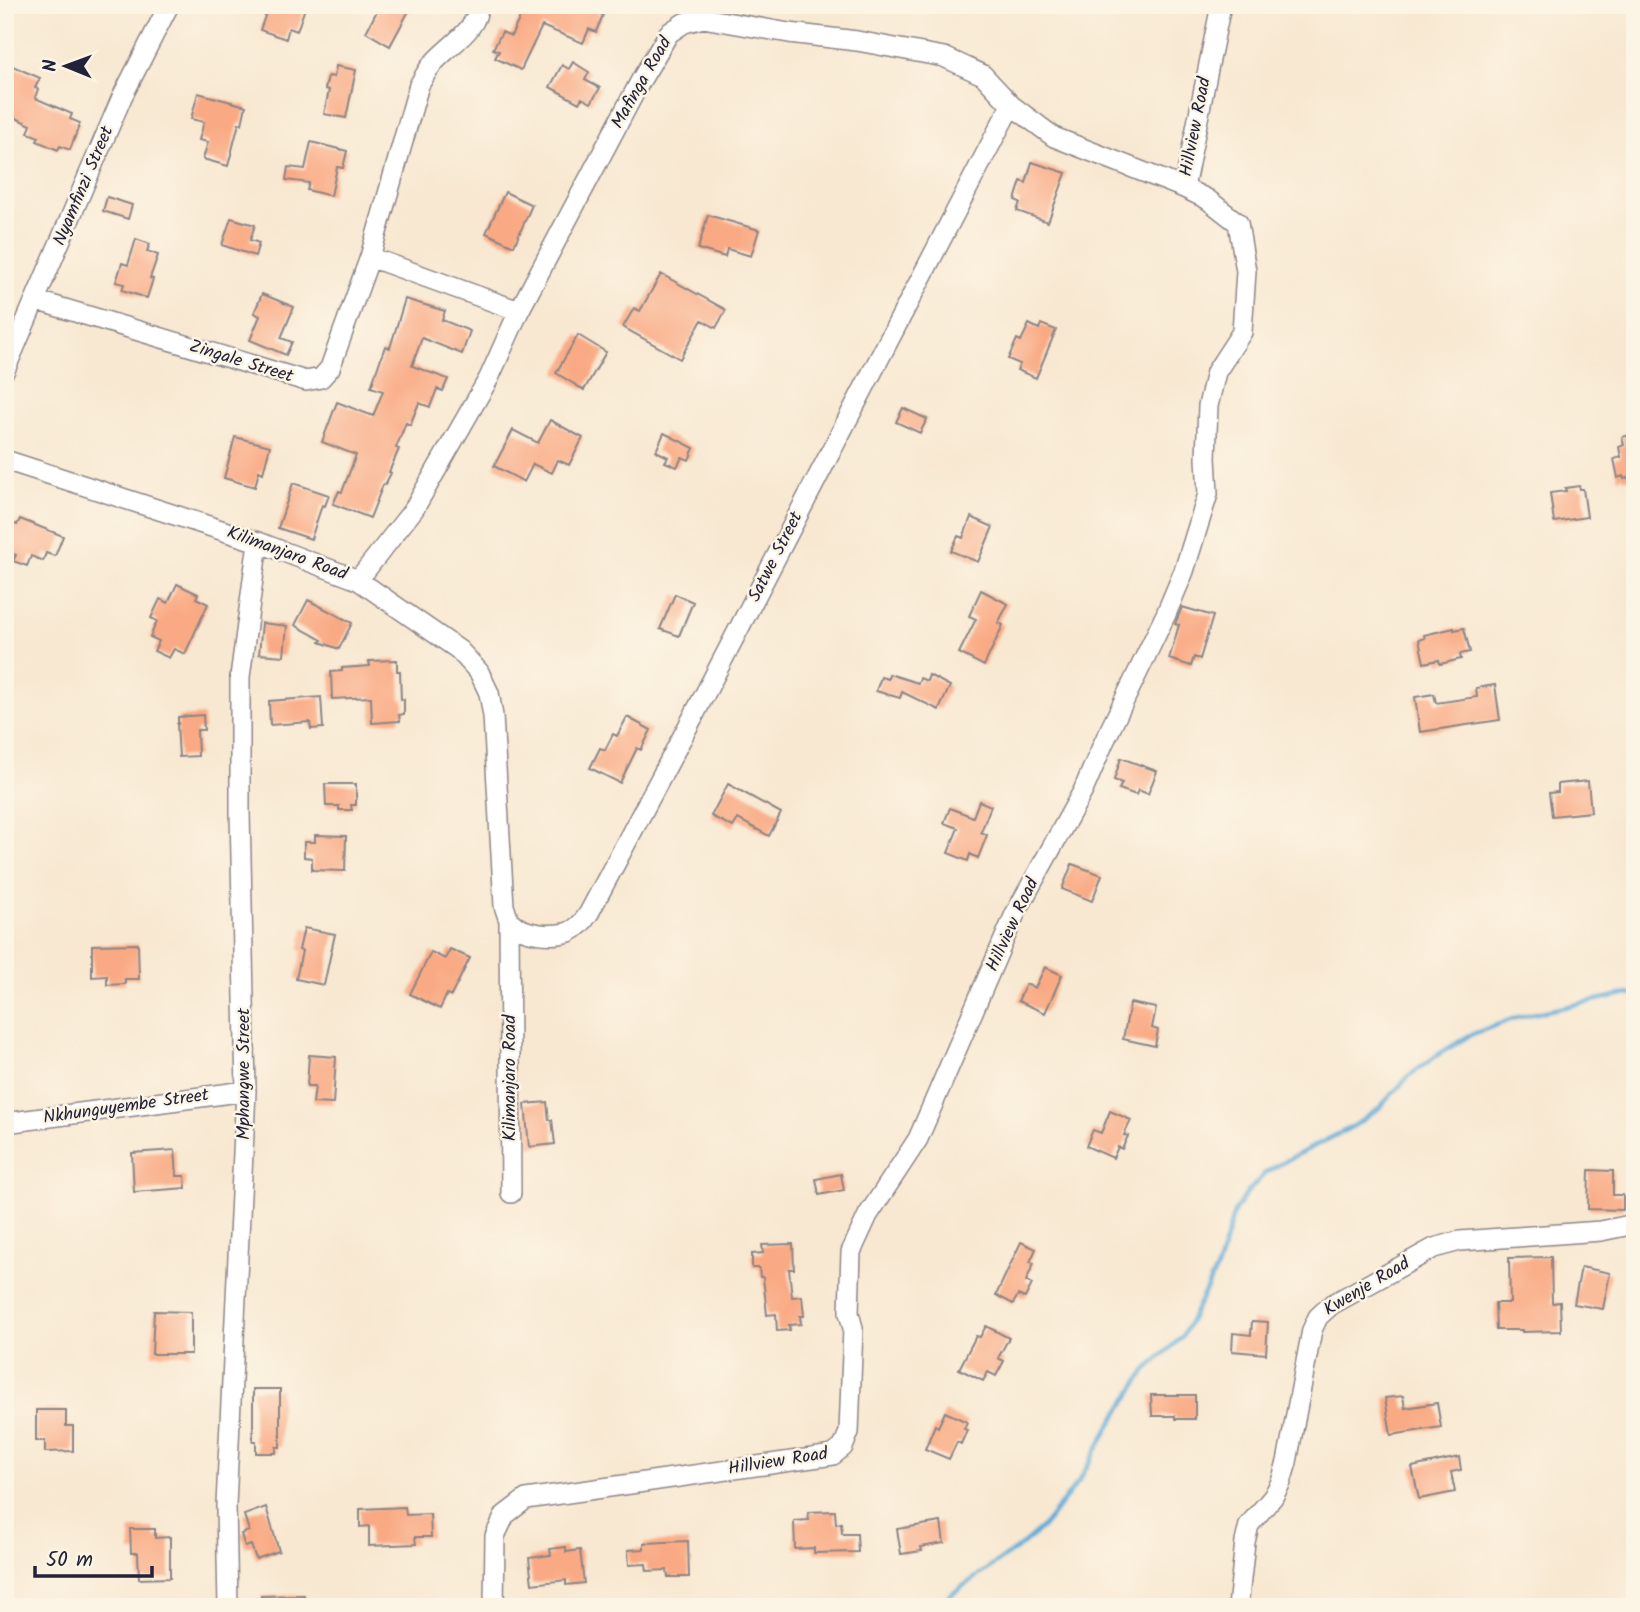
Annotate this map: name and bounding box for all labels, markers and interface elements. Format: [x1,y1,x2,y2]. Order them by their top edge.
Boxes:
street label: Mafinga Road [604,31,681,134]
north arrow [32,32,102,102]
text: N [36,59,66,72]
street label: Hillview Road [1172,74,1220,179]
street label: Nyamfinzi Street [46,121,123,250]
street label: Zingale Street [185,332,298,392]
street label: Satwe Street [741,506,812,607]
street label: Kilimanjaro Road [223,519,352,590]
street label: Hillview Road [979,872,1048,977]
street label: Mphangwe Street [230,1007,259,1140]
street label: Kilimanjaro Road [496,1014,525,1141]
street label: Nkhunguyembe Street [41,1081,212,1133]
street label: Kwenje Road [1318,1249,1417,1324]
street label: Hillview Road [726,1440,831,1484]
scale bar [35,1535,152,1579]
text: 50 m [46,1544,93,1577]

